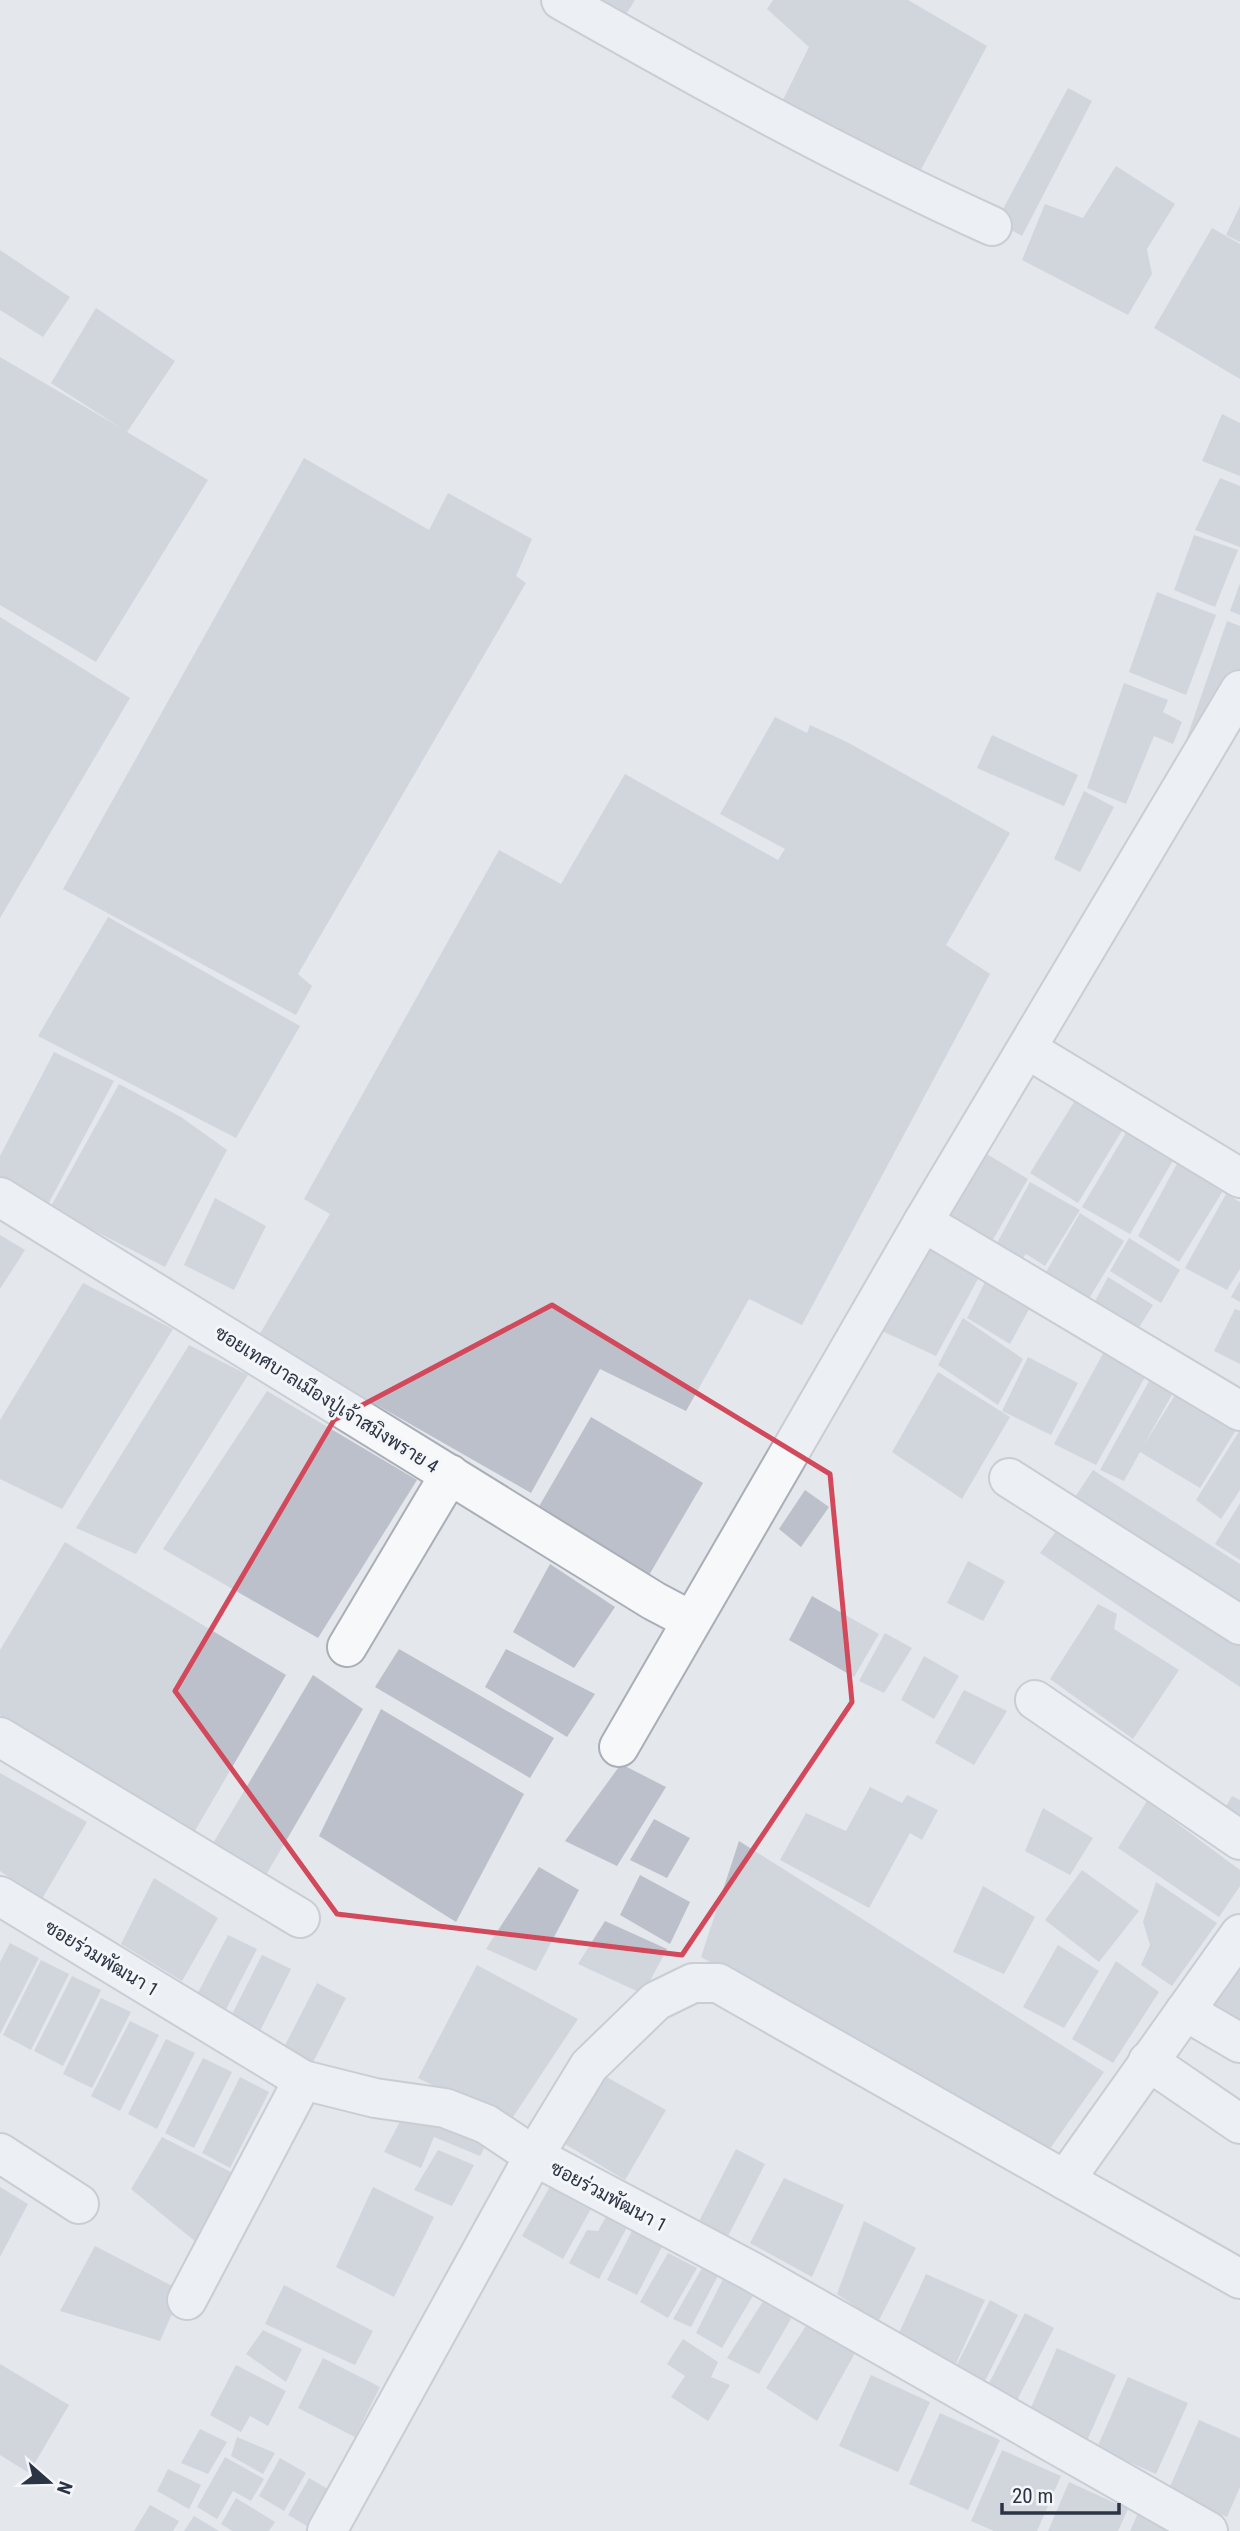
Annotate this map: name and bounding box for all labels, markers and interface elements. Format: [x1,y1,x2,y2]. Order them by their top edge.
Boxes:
street label: ซอยเทศบาลเมืองปู่เจ้าสมิงพราย 4 [210,1320,443,1480]
street label: ซอยร่วมพัฒนา 1 [41,1915,163,2001]
street label: ซอยร่วมพัฒนา 1 [546,2156,671,2237]
north arrow [14,2447,84,2517]
scale bar [1002,2472,1119,2516]
text: N [52,2478,77,2497]
text: 20 m [1012,2484,1053,2508]

